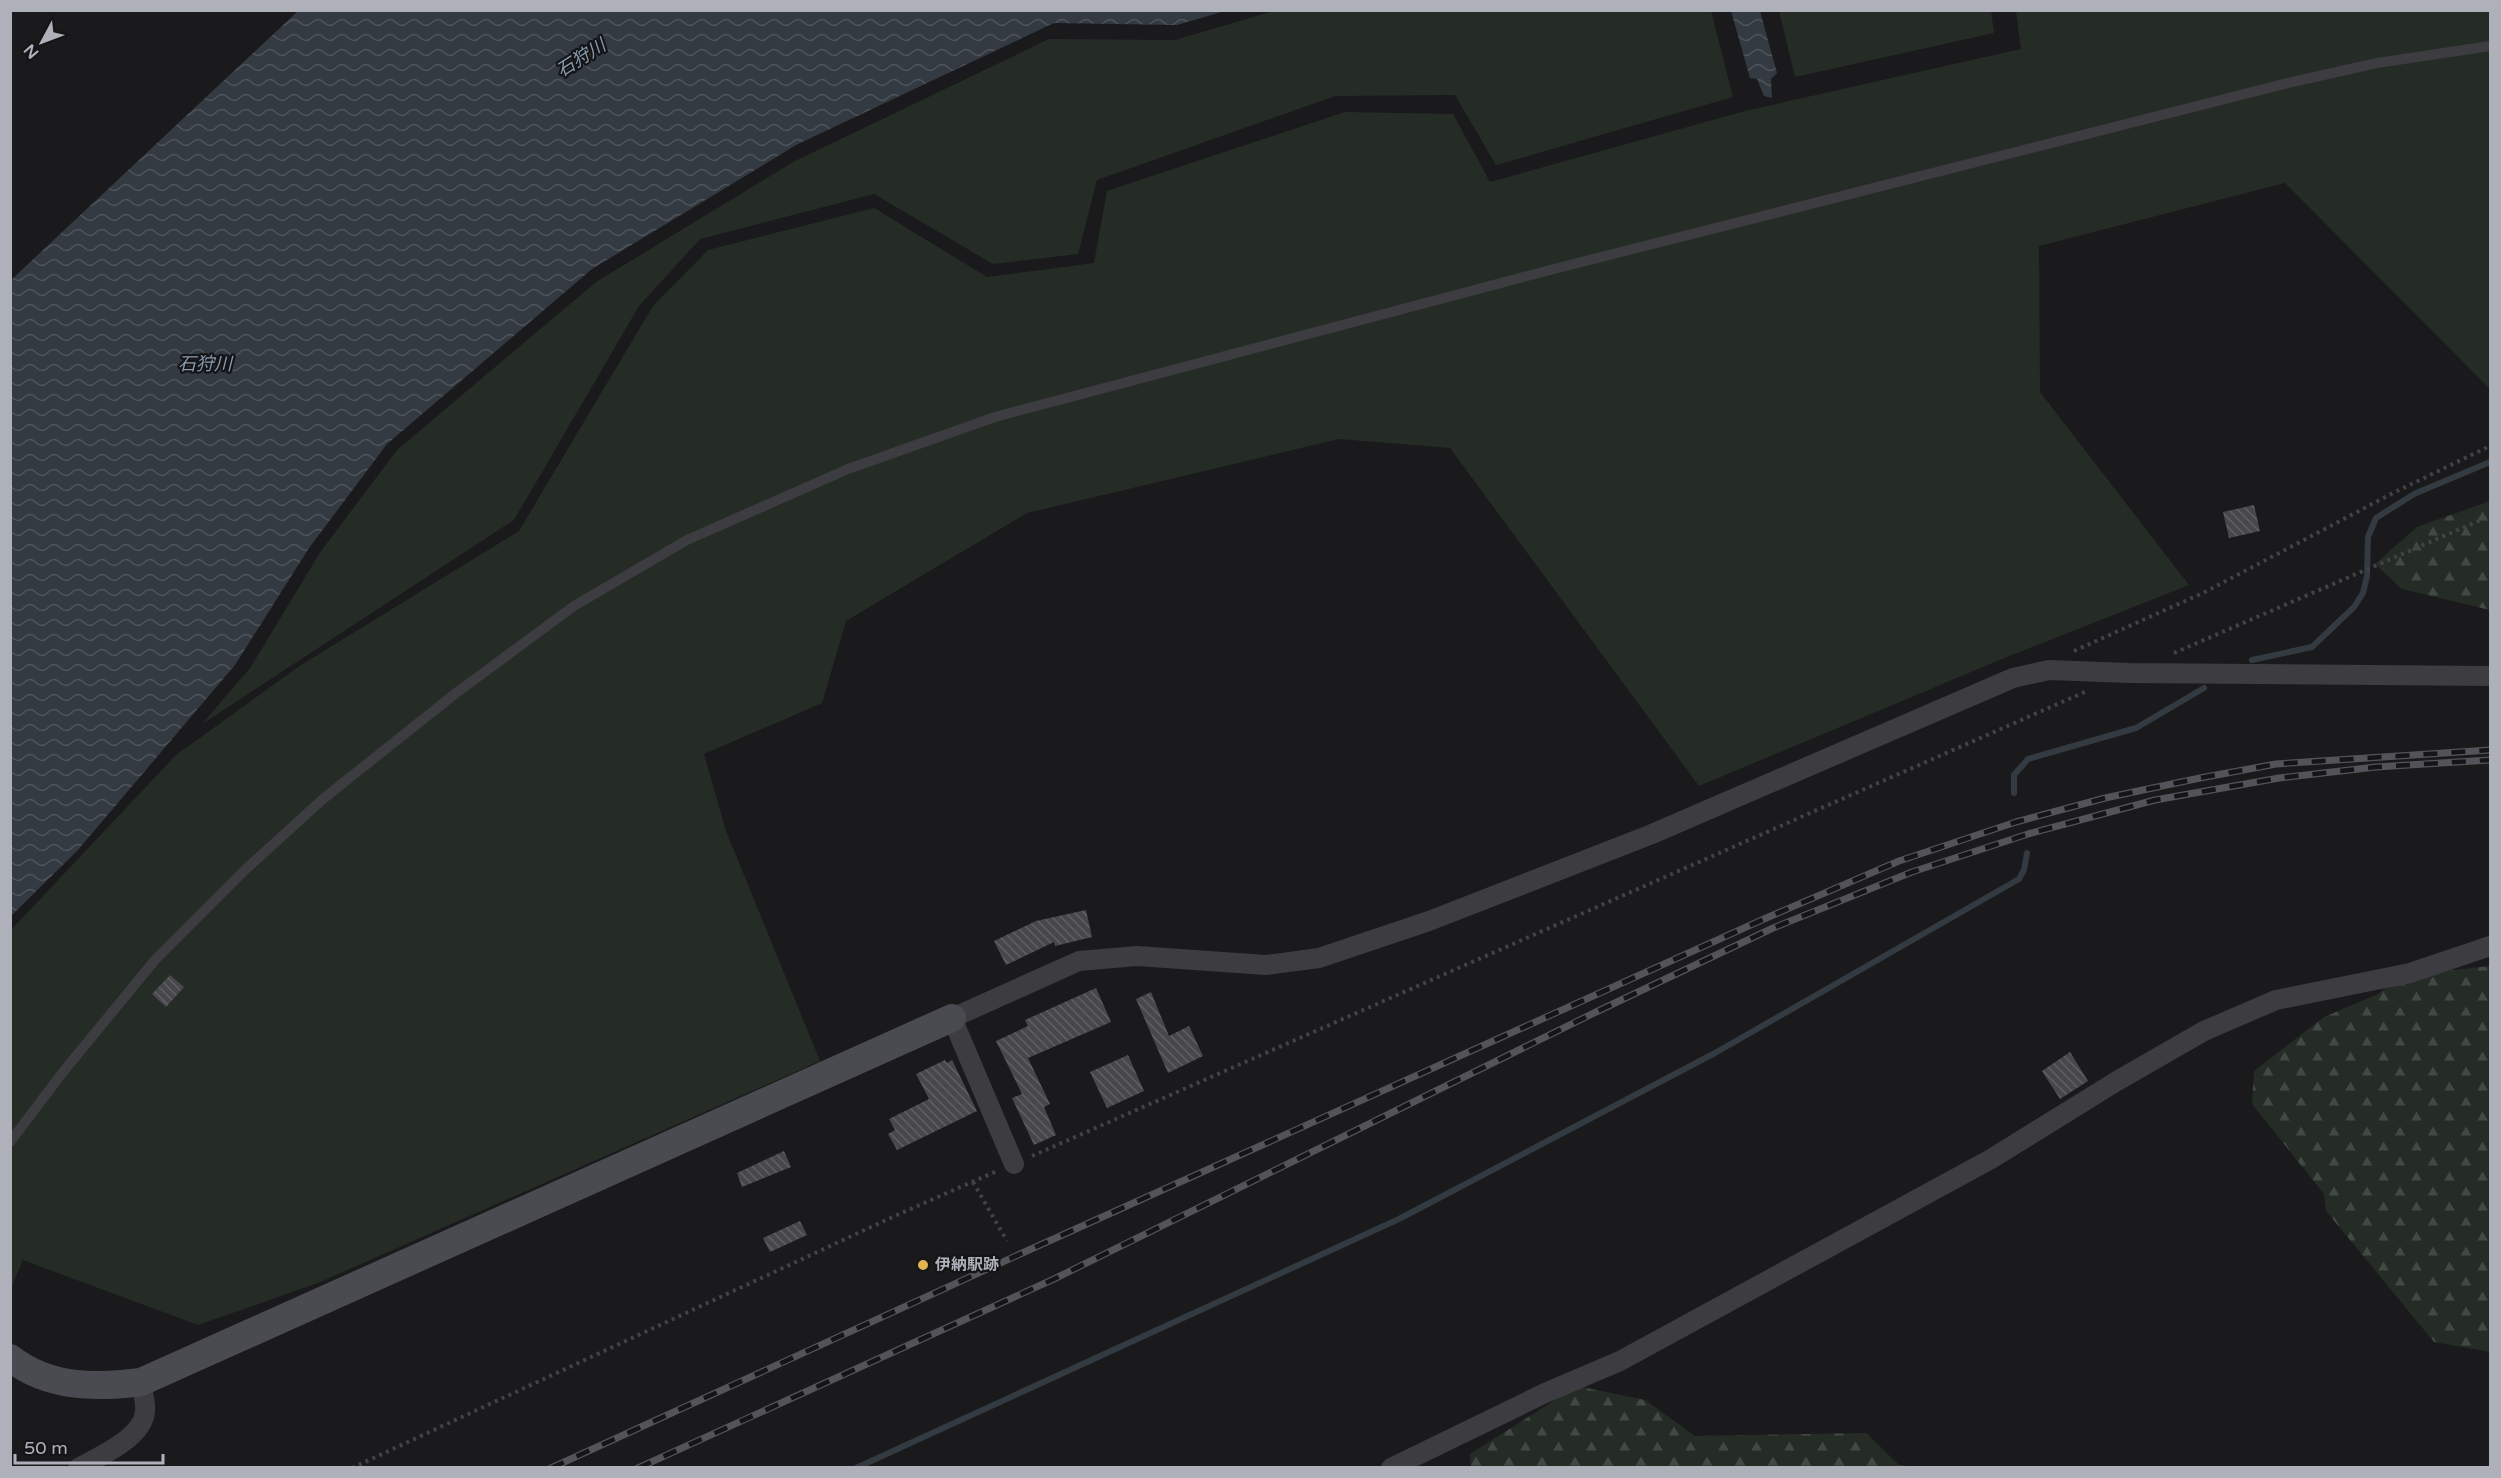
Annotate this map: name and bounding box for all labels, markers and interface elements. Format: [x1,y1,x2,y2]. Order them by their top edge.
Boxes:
north arrow [12,12,72,72]
water label: 石狩川 [552,33,611,82]
text: N [20,40,43,63]
water label: 石狩川 [178,353,234,375]
place label: 伊納駅跡 [934,1255,999,1275]
marker: 伊納駅跡 [916,1258,930,1272]
scale bar [15,1427,164,1465]
text: 50 m [24,1437,68,1459]

